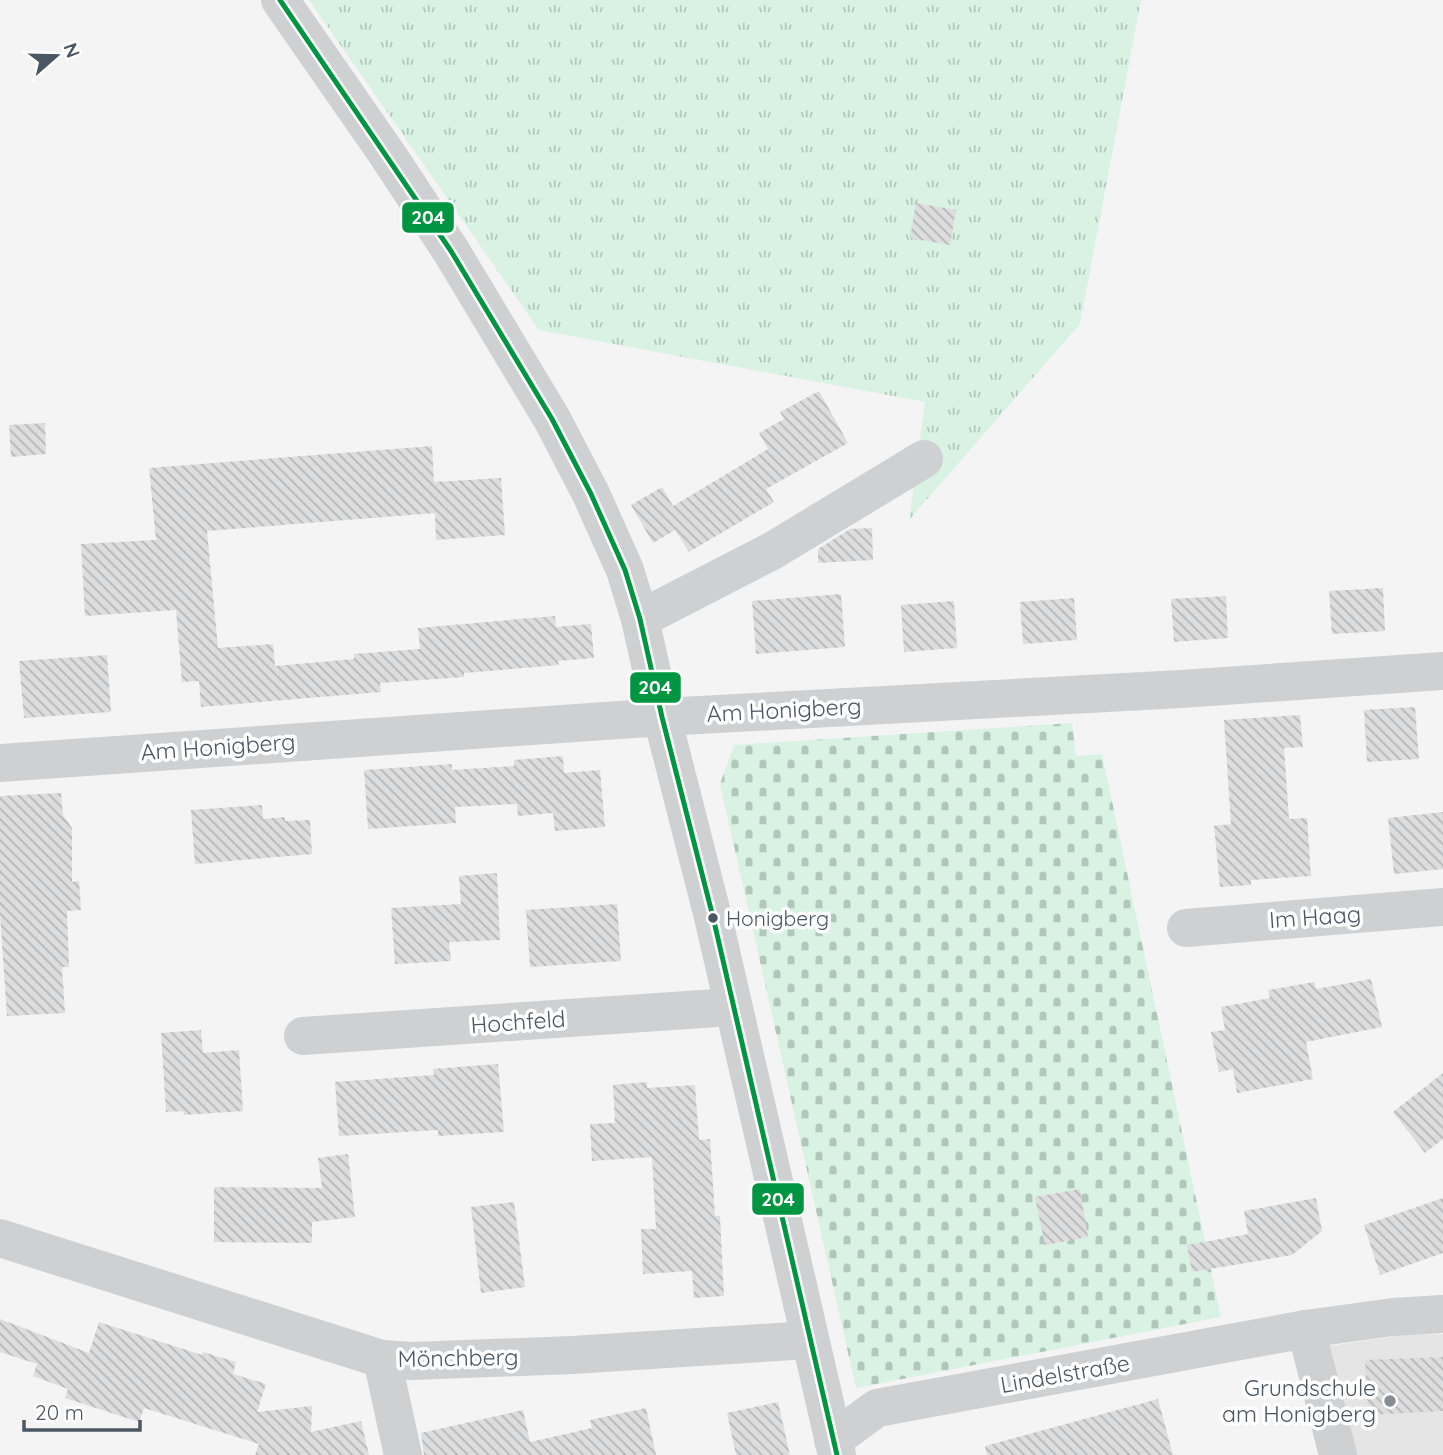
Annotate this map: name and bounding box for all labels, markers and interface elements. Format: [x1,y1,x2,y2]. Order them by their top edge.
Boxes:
north arrow [21,21,91,91]
text: N [58,40,86,61]
line badge: 204 [401,201,455,234]
text: 204 [411,205,445,229]
line badge: 204 [629,671,682,704]
text: 204 [638,675,672,699]
street label: Am Honigberg [706,691,862,728]
street label: Am Honigberg [140,727,296,766]
street label: Im Haag [1268,899,1362,934]
place label: Honigberg [726,905,829,931]
marker: Honigberg [706,911,720,925]
street label: Hochfeld [470,1004,566,1039]
line badge: 204 [751,1182,805,1216]
text: 204 [761,1187,795,1211]
street label: Mönchberg [397,1342,519,1373]
street label: Lindelstraße [998,1348,1132,1399]
place label: Grundschule am Honigberg [1222,1373,1376,1428]
scale bar [24,1388,140,1432]
marker: Grundschule am Honigberg [1382,1393,1398,1409]
text: 20 m [35,1399,84,1425]

